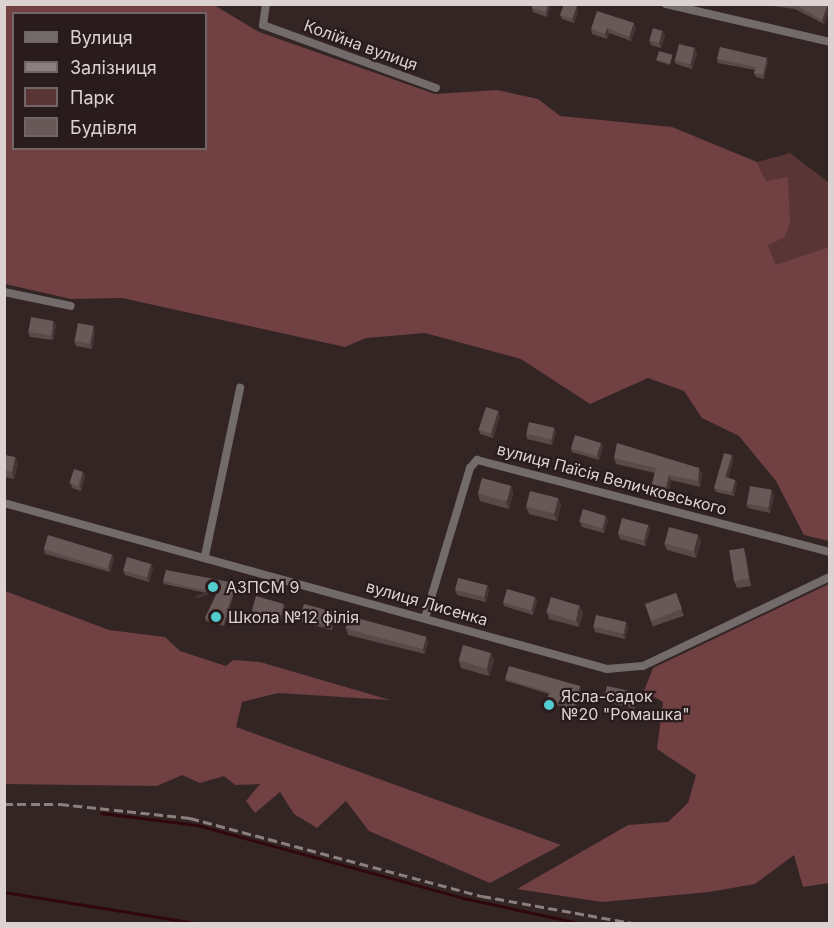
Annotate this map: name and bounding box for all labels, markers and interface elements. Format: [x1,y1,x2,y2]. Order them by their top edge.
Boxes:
legend [12,12,207,150]
street label: Колійна вулиця [302,16,420,74]
text: Вулиця [70,27,133,48]
text: Залізниця [70,57,157,78]
text: Парк [70,87,114,108]
text: Будівля [70,117,137,138]
street label: вулиця Паїсія Величковського [495,439,729,519]
street label: вулиця Лисенка [364,576,490,630]
place label: АЗПСМ 9 [226,577,299,597]
marker: АЗПСМ 9 [204,578,222,596]
place label: Школа №12 філія [228,607,359,627]
marker: Школа №12 філія [209,610,223,624]
place label: Ясла-садок №20 "Ромашка" [561,686,690,724]
marker: Ясла-садок №20 "Ромашка" [542,698,556,712]

